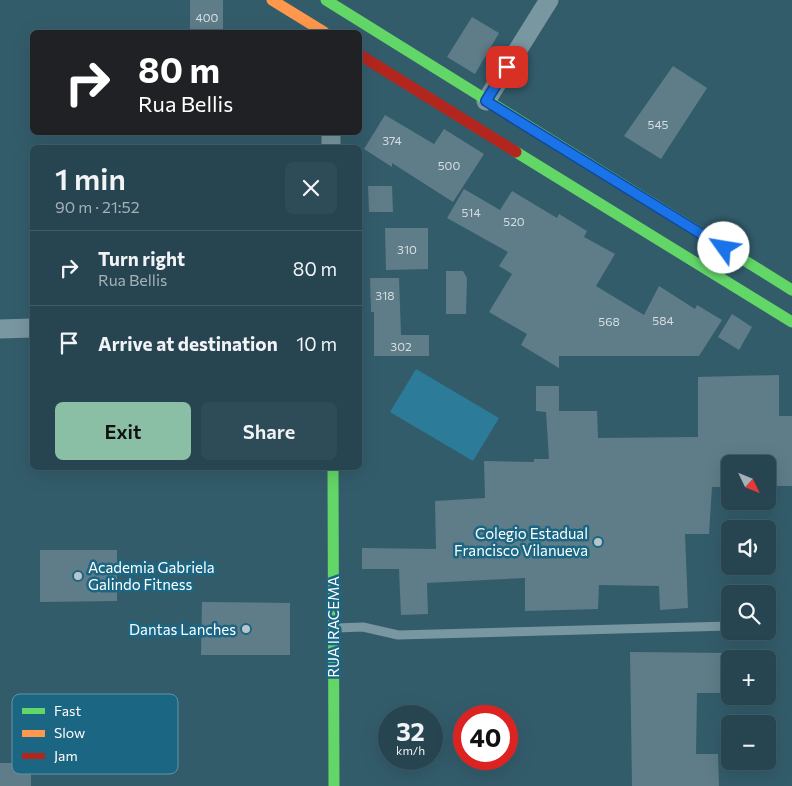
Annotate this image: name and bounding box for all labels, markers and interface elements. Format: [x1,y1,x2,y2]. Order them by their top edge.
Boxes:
house number: 400 [196,10,219,24]
pin [486,46,528,88]
text: 80 m [138,47,220,90]
icon: right [55,50,120,115]
icon: arrive [493,53,521,81]
text: Rua Bellis [138,90,233,117]
house number: 545 [648,117,669,131]
house number: 374 [382,133,402,147]
house number: 500 [438,158,460,172]
text: 1 min [55,159,126,196]
button: close [285,162,337,214]
text: 90 m · 21:52 [55,197,140,216]
house number: 514 [461,205,481,219]
house number: 520 [503,214,525,228]
position arrow [697,221,749,273]
house number: 310 [397,242,417,256]
text: Turn right [98,247,185,270]
icon: right [55,254,83,282]
text: 80 m [293,257,337,280]
text: Rua Bellis [98,270,167,289]
house number: 318 [375,288,395,302]
house number: 584 [652,313,674,327]
house number: 568 [598,314,620,328]
icon: arrive [55,329,83,357]
text: Arrive at destination [98,332,278,355]
text: 10 m [296,332,337,355]
house number: 302 [390,339,412,353]
button: Exit [55,402,191,460]
button: Share [201,402,337,460]
north arrow [721,455,776,510]
map controls [721,455,776,770]
button: sound [721,520,776,575]
place label: Colegio Estadual Francisco Vilanueva [454,524,588,559]
marker: Colegio Estadual Francisco Vilanueva [592,536,604,548]
place label: Academia Gabriela Galindo Fitness [88,558,215,593]
marker: Academia Gabriela Galindo Fitness [72,570,84,582]
street label: RUA IRACEMA [324,576,342,678]
button: search [721,585,776,640]
place label: Dantas Lanches [129,620,236,638]
marker: Dantas Lanches [240,623,252,635]
button: + [721,650,776,705]
legend [12,694,178,774]
text: Fast [54,702,81,719]
speed limit sign: 40 [453,705,518,770]
button: − [721,715,776,770]
text: 32 [396,716,425,746]
text: Slow [54,724,85,741]
text: km/h [396,743,425,757]
text: Jam [54,747,78,764]

